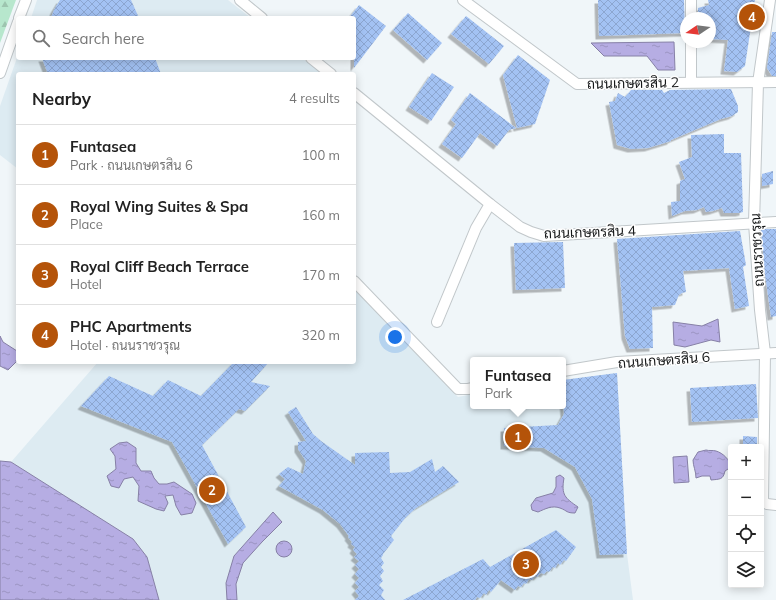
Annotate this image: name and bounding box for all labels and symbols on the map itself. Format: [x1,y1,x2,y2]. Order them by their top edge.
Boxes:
pin: 4 [739,2,765,32]
north arrow [680,12,716,48]
street label: ถนนเกษตรสิน 2 [587,73,679,93]
street label: ถนนราชวรุณ [746,213,769,287]
street label: ถนนเกษตรสิน 4 [544,221,637,243]
your location [385,327,405,347]
street label: ถนนเกษตรสิน 6 [617,348,711,372]
pin: 1 [505,422,531,452]
pin: 2 [199,475,225,505]
pin: 3 [513,549,539,579]

